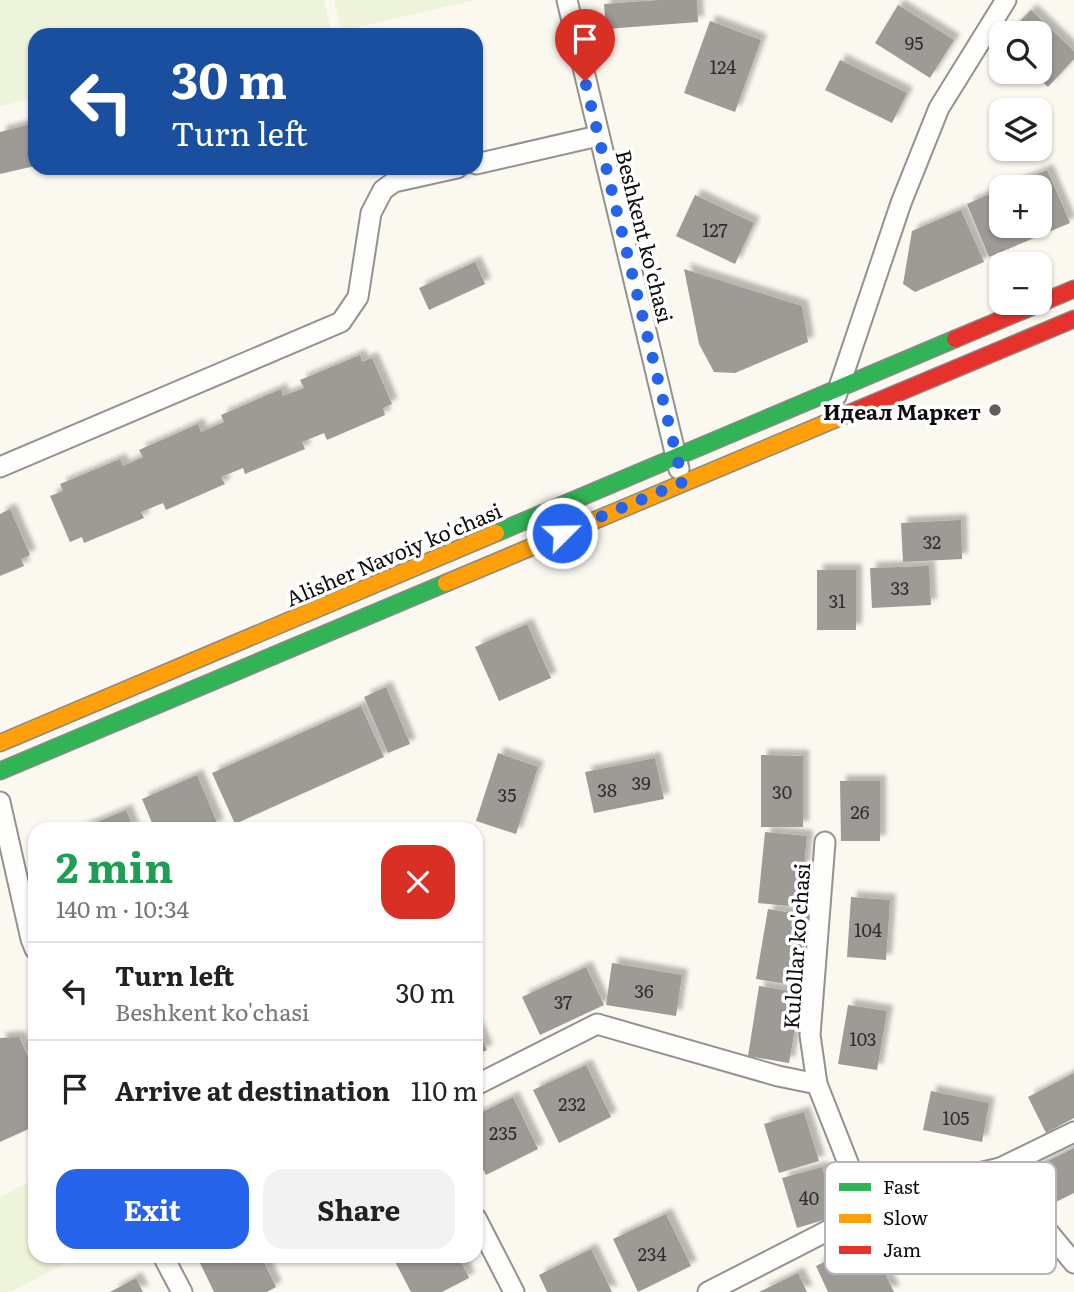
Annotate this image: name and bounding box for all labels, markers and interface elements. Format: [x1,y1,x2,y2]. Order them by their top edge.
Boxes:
pin [555,9,615,81]
icon: arrive [566,20,604,58]
map controls [989,21,1052,315]
button: search [989,21,1052,84]
house number: 95 [905,29,923,56]
text: 30 m [171,41,287,114]
house number: 124 [710,53,736,80]
icon: left [56,56,147,147]
button: layers [989,98,1052,161]
text: Turn left [171,108,308,156]
street label: Beshkent ko'chasi [609,146,683,326]
button: + [989,175,1052,238]
house number: 127 [702,216,728,243]
button: − [989,252,1052,315]
place label: Идеал Маркет [823,395,981,426]
marker: Идеал Маркет [987,402,1003,418]
street label: Alisher Navoiy ko'chasi [280,493,506,613]
position arrow [525,496,599,570]
house number: 32 [923,528,941,555]
house number: 33 [891,574,909,601]
house number: 31 [828,587,846,614]
house number: 39 [631,769,651,796]
house number: 38 [597,776,617,803]
house number: 30 [772,778,792,805]
house number: 35 [498,781,516,808]
house number: 26 [851,798,870,825]
text: 2 min [56,834,173,896]
button: close [381,845,455,919]
street label: Kulollar ko'chasi [774,862,816,1030]
text: 140 m · 10:34 [56,891,189,925]
house number: 104 [854,916,882,943]
text: Turn left [115,955,234,994]
icon: left [56,972,94,1010]
text: 30 m [395,972,455,1011]
house number: 36 [634,977,654,1004]
house number: 37 [554,988,572,1015]
text: Beshkent ko'chasi [115,994,309,1028]
house number: 103 [849,1025,877,1052]
icon: arrive [56,1070,94,1108]
text: Arrive at destination [115,1070,390,1109]
text: 110 m [411,1070,478,1109]
house number: 232 [558,1090,586,1117]
house number: 105 [943,1104,969,1131]
house number: 235 [489,1119,517,1146]
legend [825,1162,1056,1274]
button: Exit [56,1169,249,1249]
button: Share [263,1169,455,1249]
text: Fast [883,1172,920,1200]
house number: 40 [799,1184,819,1211]
text: Slow [883,1203,928,1231]
text: Jam [883,1235,921,1263]
house number: 234 [638,1240,666,1267]

